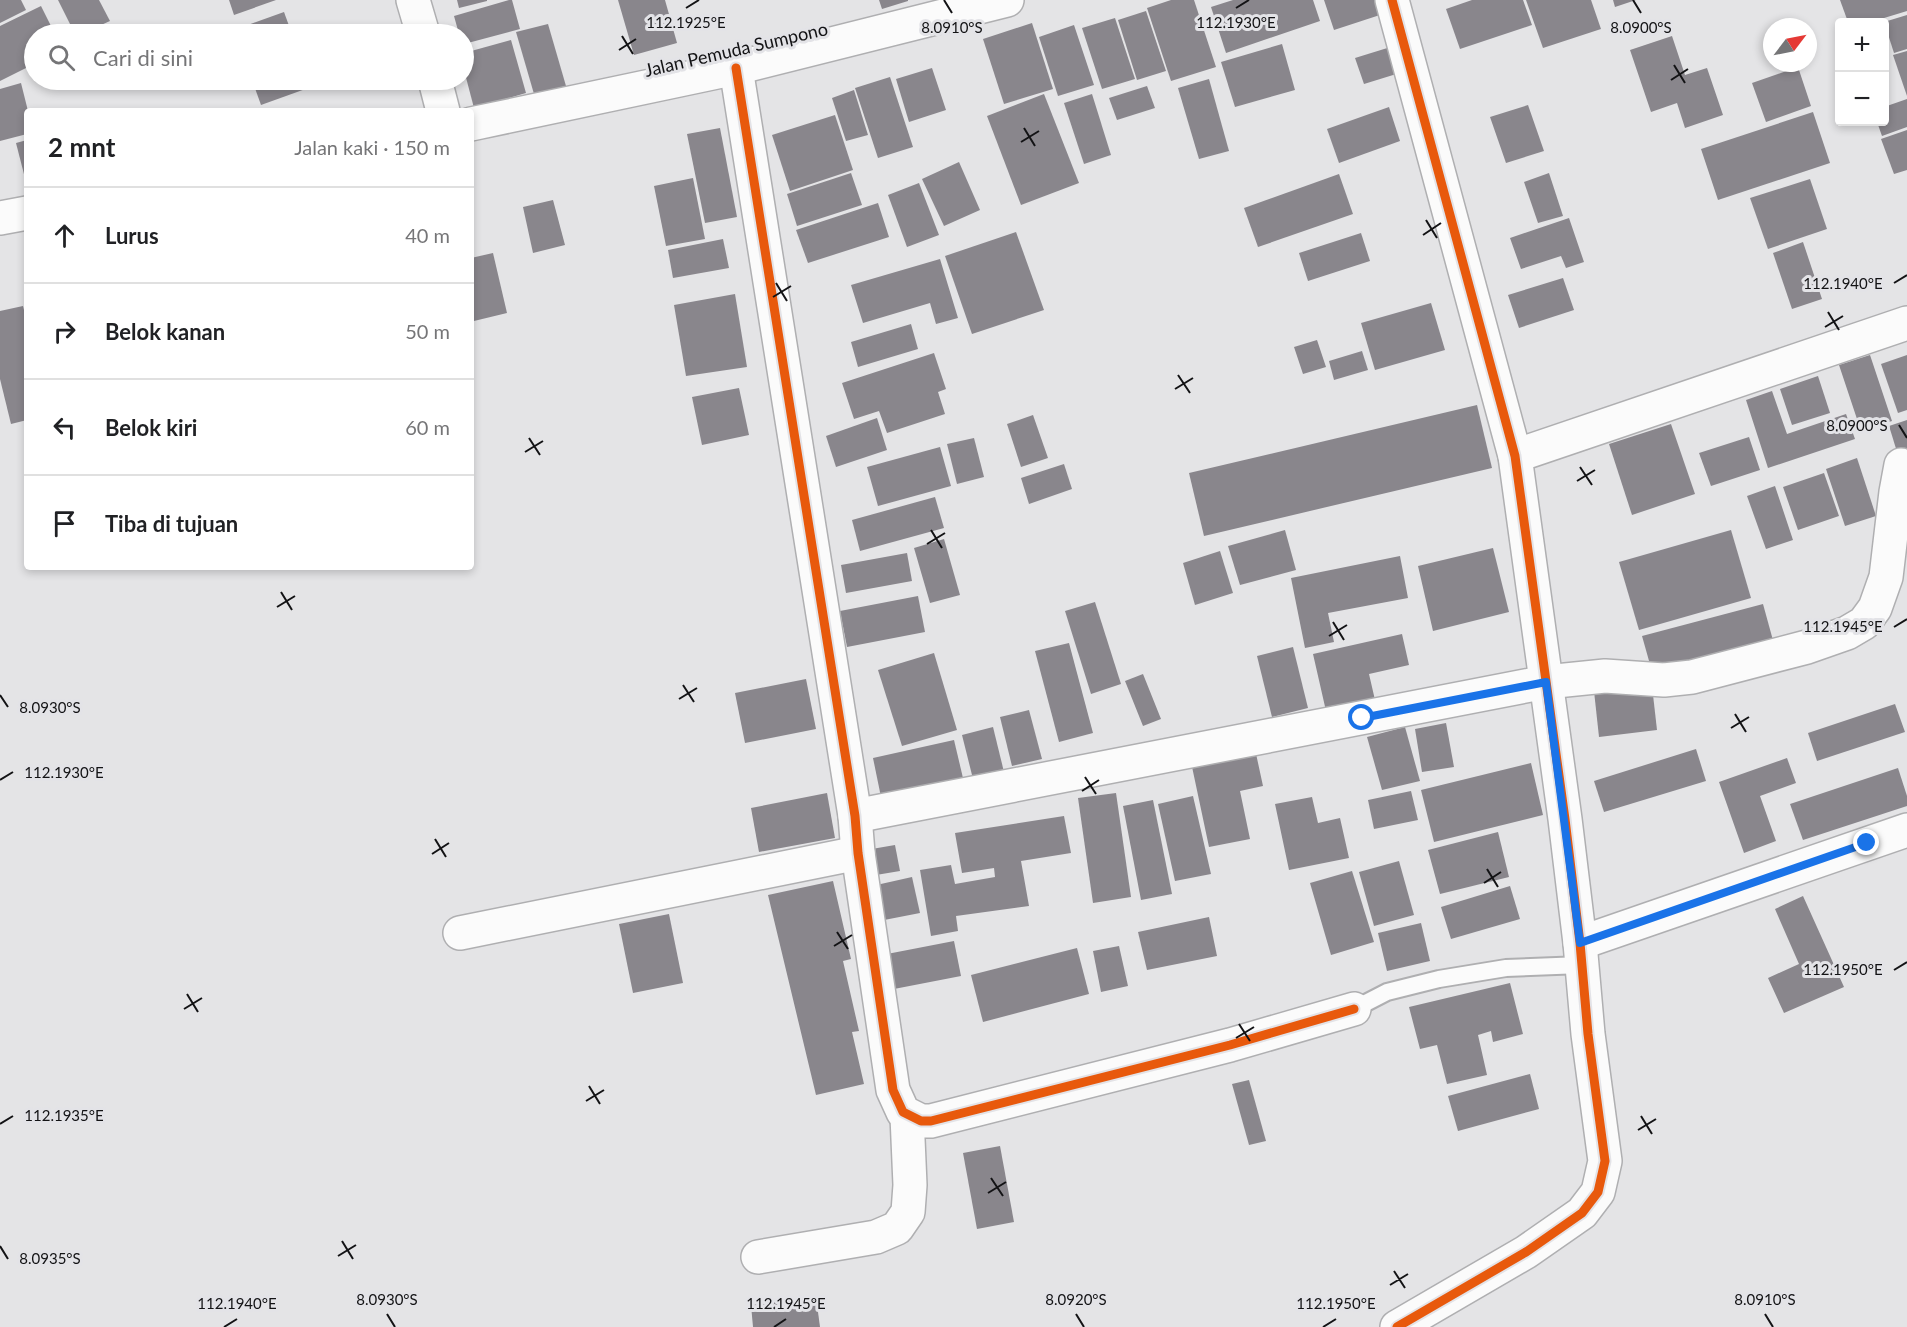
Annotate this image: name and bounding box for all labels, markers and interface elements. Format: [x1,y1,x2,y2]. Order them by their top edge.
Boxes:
text: 112.1925°E [646,13,726,31]
text: 112.1930°E [1196,13,1276,31]
street label: Jalan Pemuda Sumpono [642,17,830,81]
text: 8.0910°S [921,18,983,36]
text: 8.0900°S [1610,18,1672,36]
north arrow [1763,18,1817,72]
map controls [1835,18,1889,126]
button: + [1835,18,1889,72]
search box [24,24,474,90]
icon: search [45,41,78,74]
text: Cari di sini [93,44,193,71]
button: − [1835,72,1889,126]
text: 2 mnt [48,131,115,163]
text: Jalan kaki · 150 m [294,135,450,159]
icon: ahead [48,219,81,252]
text: Lurus [105,222,159,249]
text: 40 m [405,223,450,247]
text: 112.1940°E [1803,274,1883,292]
icon: right [48,315,81,348]
text: Belok kanan [105,318,225,345]
text: 50 m [405,319,450,343]
icon: left [48,411,81,444]
text: Belok kiri [105,414,197,441]
text: 60 m [405,415,450,439]
text: 8.0900°S [1826,416,1888,434]
icon: arrive [48,507,81,540]
text: Tiba di tujuan [105,510,238,537]
text: 112.1945°E [1803,617,1883,635]
text: 8.0930°S [19,698,81,716]
route start [1348,704,1374,730]
text: 112.1930°E [24,763,104,781]
route end [1853,829,1879,855]
text: 112.1950°E [1803,960,1883,978]
text: 112.1935°E [24,1106,104,1124]
text: 8.0935°S [19,1249,81,1267]
text: 8.0930°S [356,1290,418,1308]
text: 8.0920°S [1045,1290,1107,1308]
text: 8.0910°S [1734,1290,1796,1308]
text: 112.1940°E [197,1294,277,1312]
text: 112.1945°E [746,1294,826,1312]
text: 112.1950°E [1296,1294,1376,1312]

